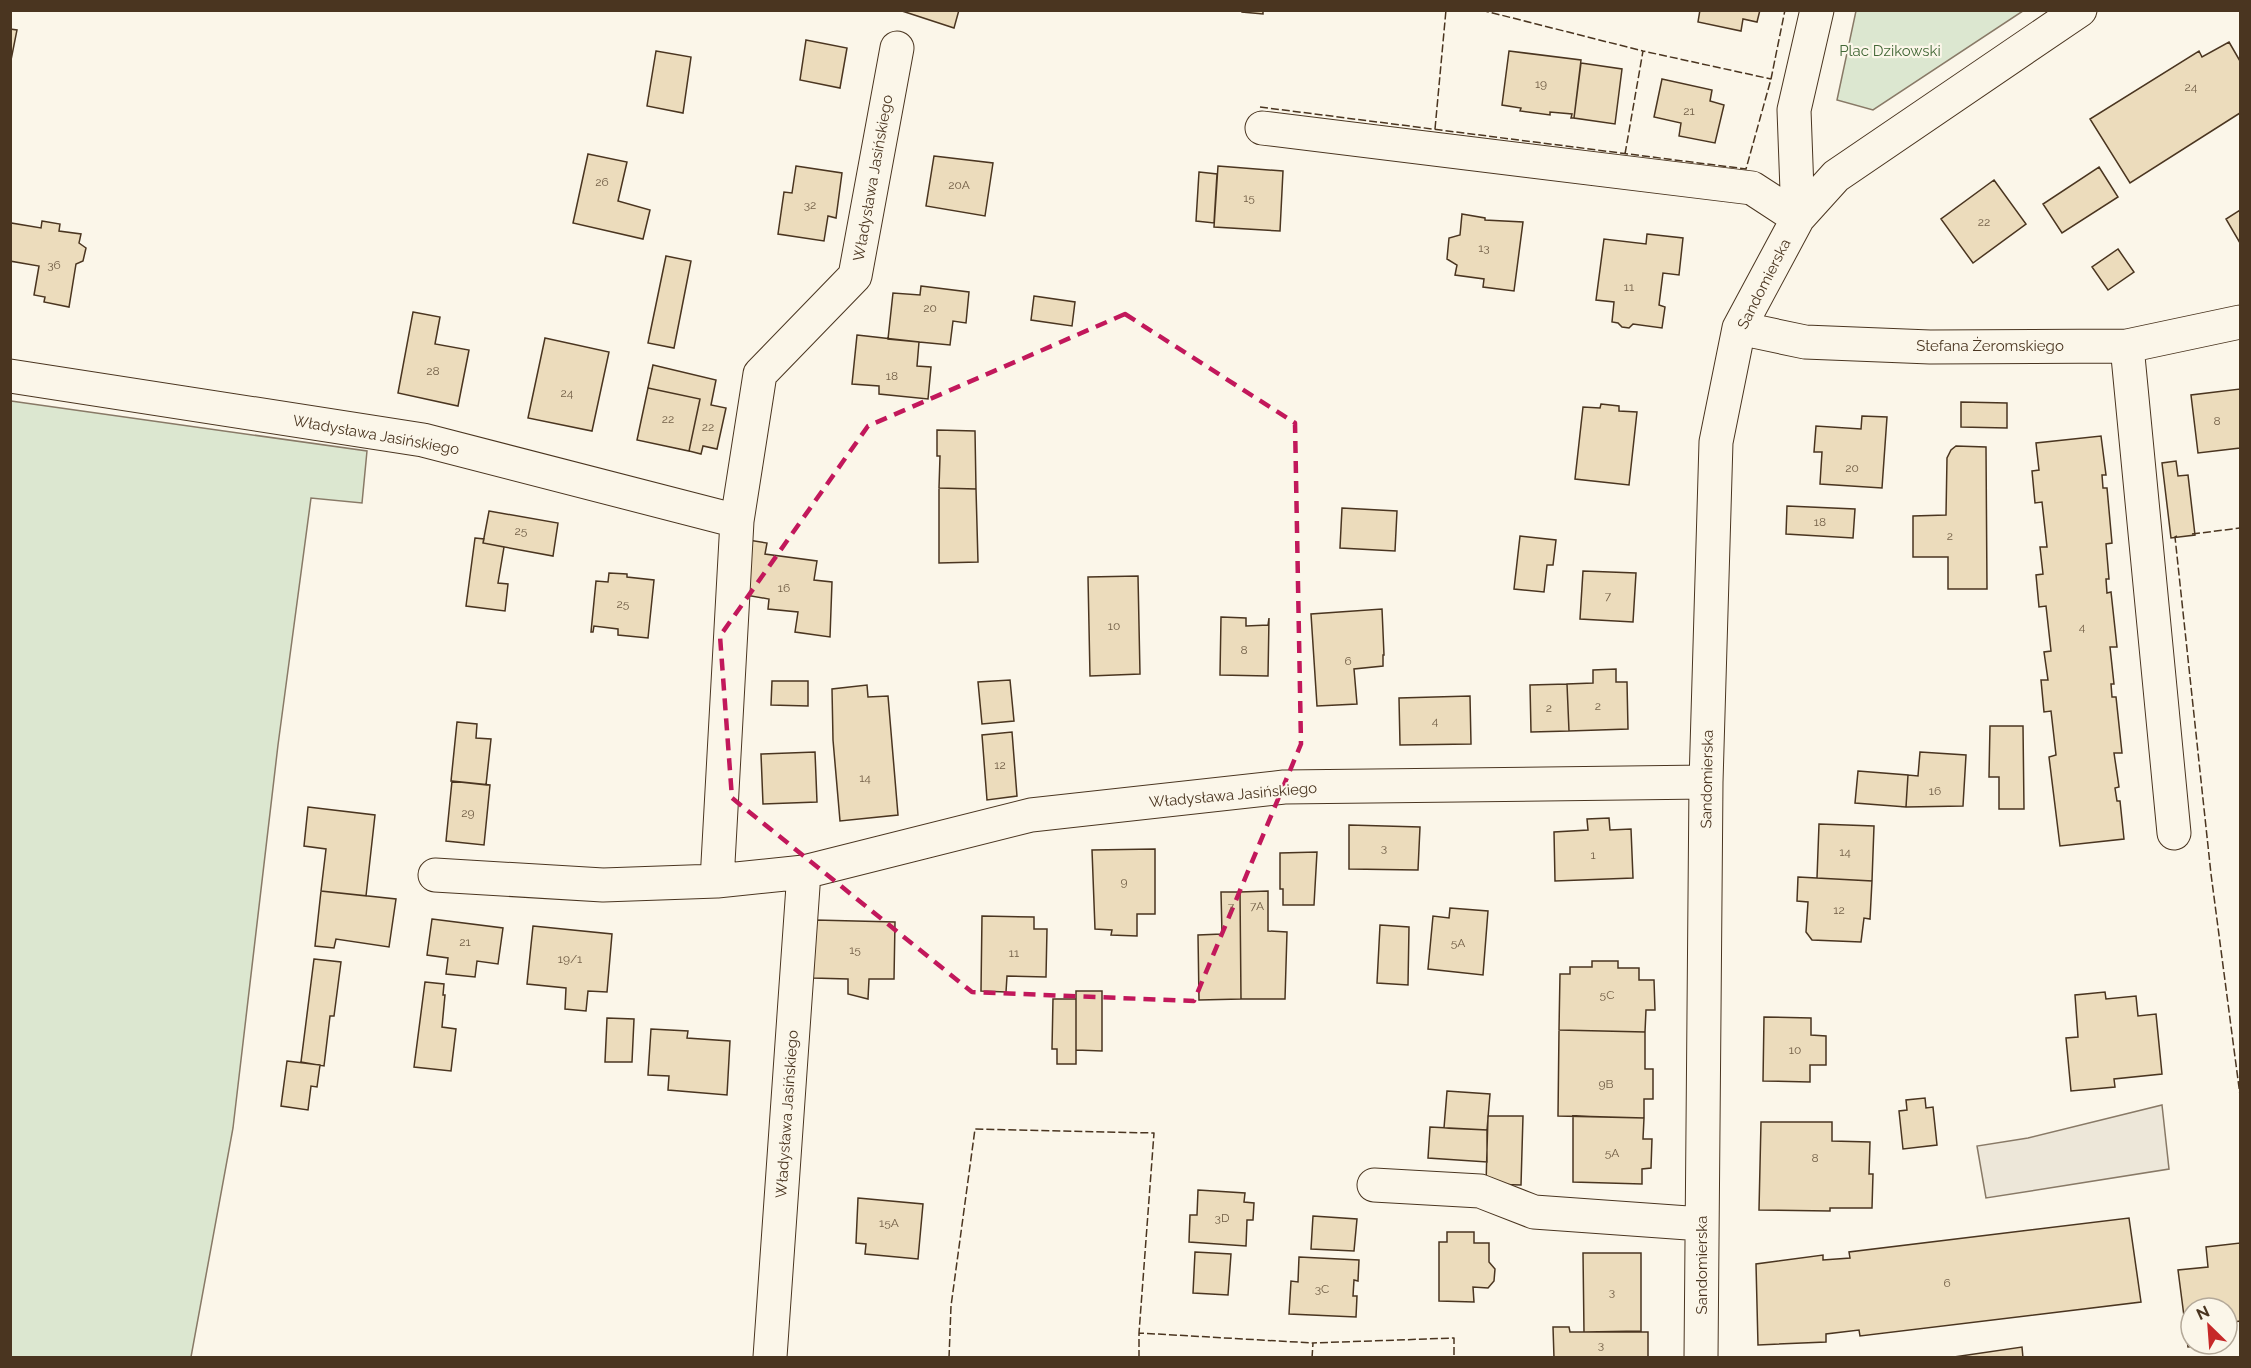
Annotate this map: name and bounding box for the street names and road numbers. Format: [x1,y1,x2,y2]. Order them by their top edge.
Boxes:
street label: Władysława Jasińskiego [849,93,897,263]
street label: Sandomierska [1734,236,1794,332]
street label: Stefana Żeromskiego [1916,336,2064,355]
street label: Władysława Jasińskiego [291,411,461,459]
street label: Sandomierska [1697,729,1717,829]
street label: Władysława Jasińskiego [1148,779,1318,811]
street label: Władysława Jasińskiego [772,1029,802,1199]
street label: Sandomierska [1693,1216,1711,1314]

